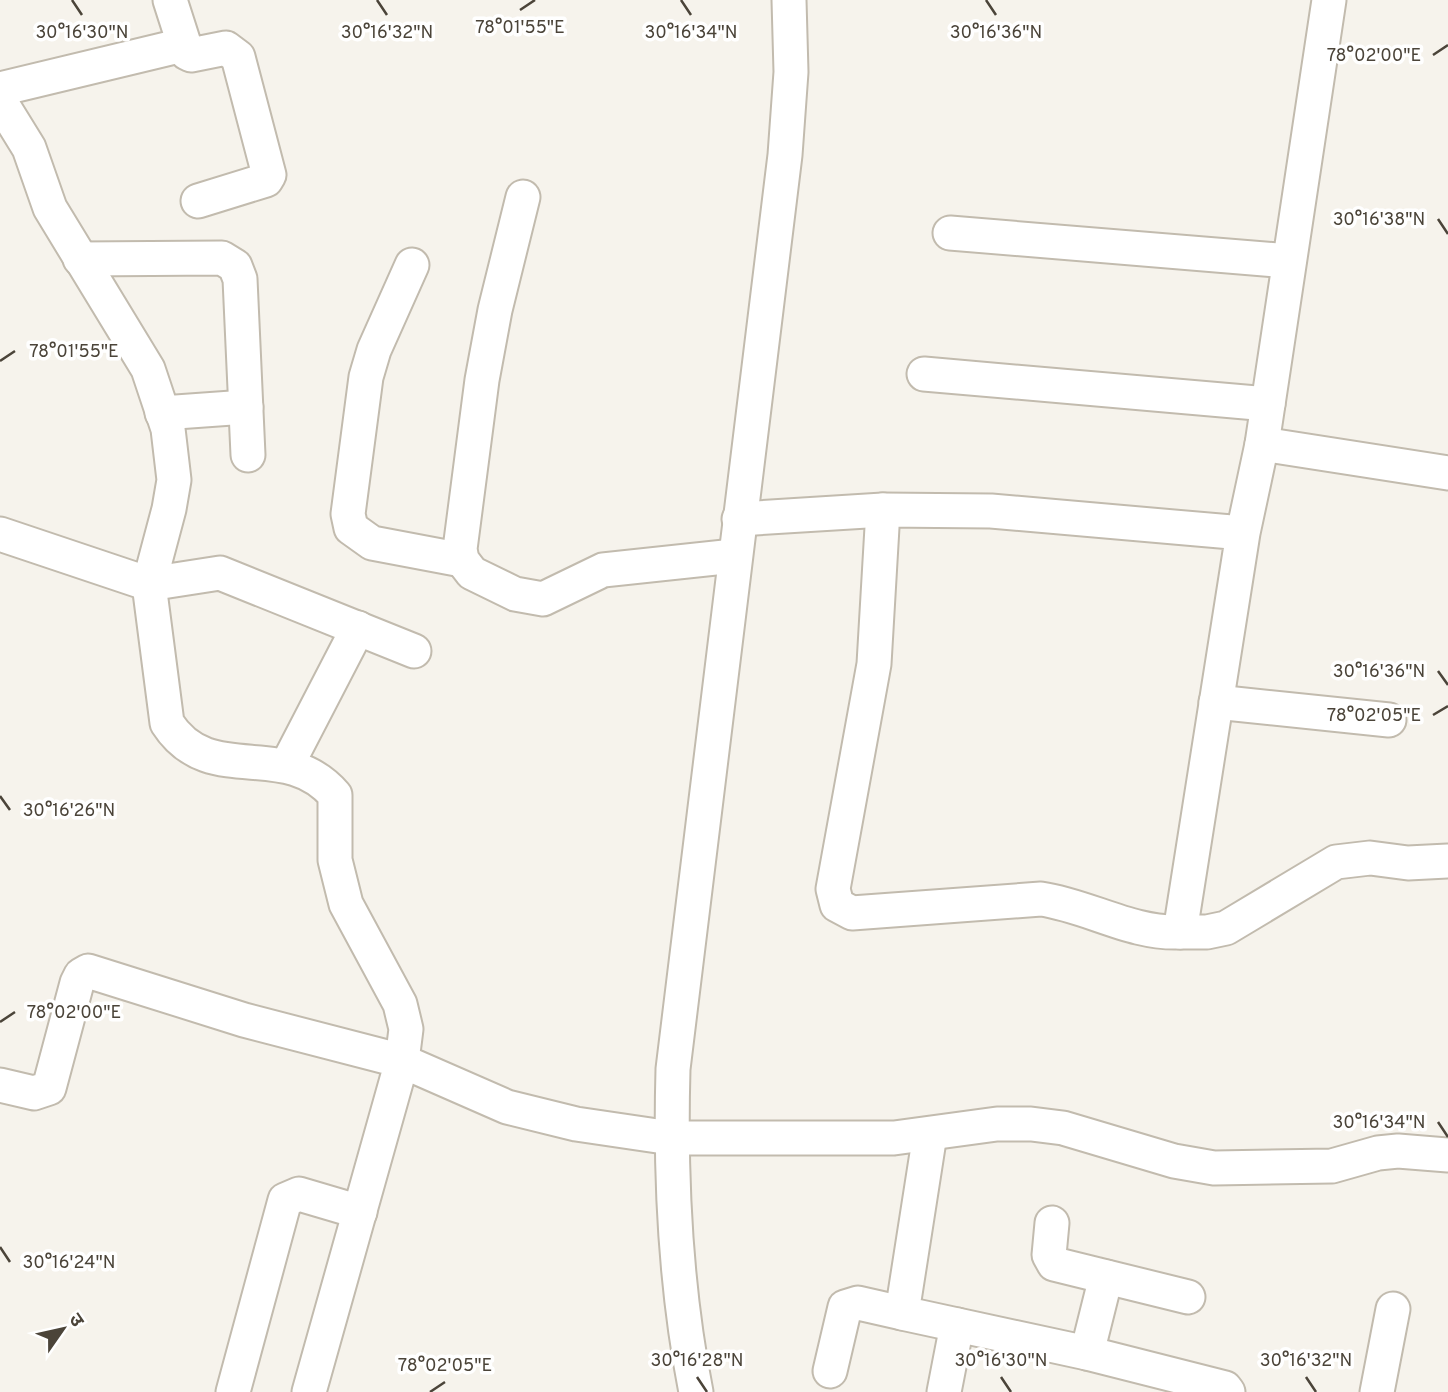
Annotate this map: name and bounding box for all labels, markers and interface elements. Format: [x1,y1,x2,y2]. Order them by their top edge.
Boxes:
text: 78°01'55"E [475,17,565,40]
text: 30°16'30"N [35,22,129,45]
text: 30°16'32"N [341,22,433,45]
text: 30°16'34"N [645,22,737,45]
text: 30°16'36"N [950,22,1042,45]
text: 78°02'00"E [1327,45,1421,68]
text: 30°16'38"N [1333,209,1425,232]
text: 78°01'55"E [29,341,119,364]
text: 30°16'36"N [1333,661,1425,684]
text: 78°02'05"E [1327,705,1421,728]
text: 30°16'26"N [23,800,115,823]
text: 78°02'00"E [27,1002,121,1025]
text: 30°16'34"N [1333,1112,1425,1135]
text: 30°16'24"N [23,1252,115,1275]
north arrow [28,1294,98,1364]
text: उ [62,1309,89,1333]
text: 30°16'28"N [651,1350,743,1373]
text: 30°16'30"N [954,1350,1048,1373]
text: 30°16'32"N [1260,1350,1352,1373]
text: 78°02'05"E [398,1355,492,1378]

